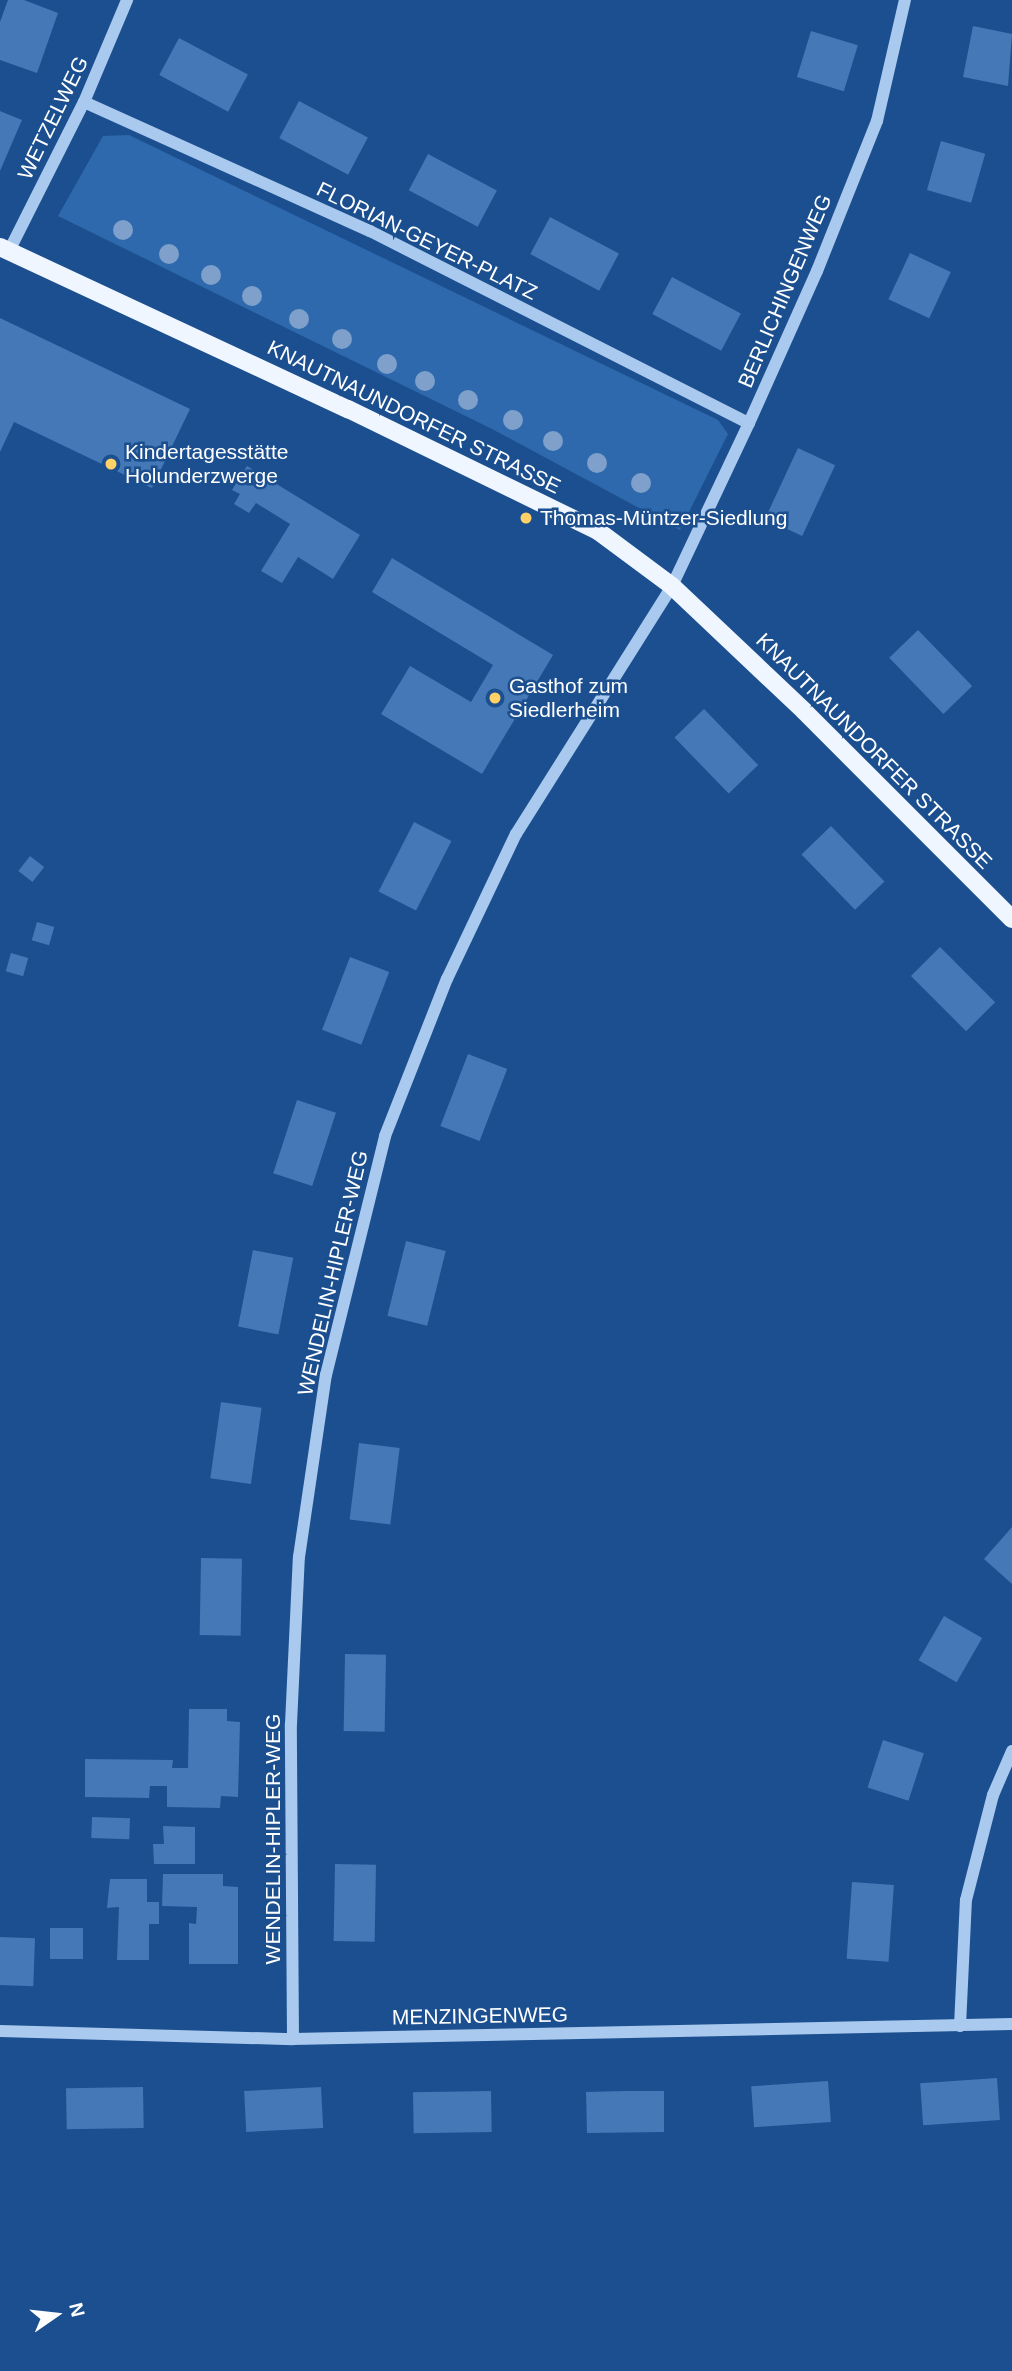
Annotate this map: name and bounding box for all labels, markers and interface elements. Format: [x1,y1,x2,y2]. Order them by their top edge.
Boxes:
street label: WETZELWEG [12,52,94,184]
street label: FLORIAN-GEYER-PLATZ [313,177,541,305]
street label: BERLICHINGENWEG [733,190,837,392]
street label: KNAUTNAUNDORFER STRASSE [263,335,565,499]
place label: Kindertagesstätte Holunderzwerge [125,439,288,489]
marker: Kindertagesstätte Holunderzwerge [103,456,119,472]
place label: Thomas-Müntzer-Siedlung [540,505,787,531]
marker: Thomas-Müntzer-Siedlung [518,510,534,526]
street label: KNAUTNAUNDORFER STRASSE [751,628,997,874]
place label: Gasthof zum Siedlerheim [509,673,628,723]
marker: Gasthof zum Siedlerheim [487,690,503,706]
street label: WENDELIN-HIPLER-WEG [293,1148,373,1398]
street label: WENDELIN-HIPLER-WEG [260,1714,286,1964]
street label: MENZINGENWEG [392,2002,568,2030]
north arrow [21,2280,91,2350]
text: N [65,2301,89,2319]

